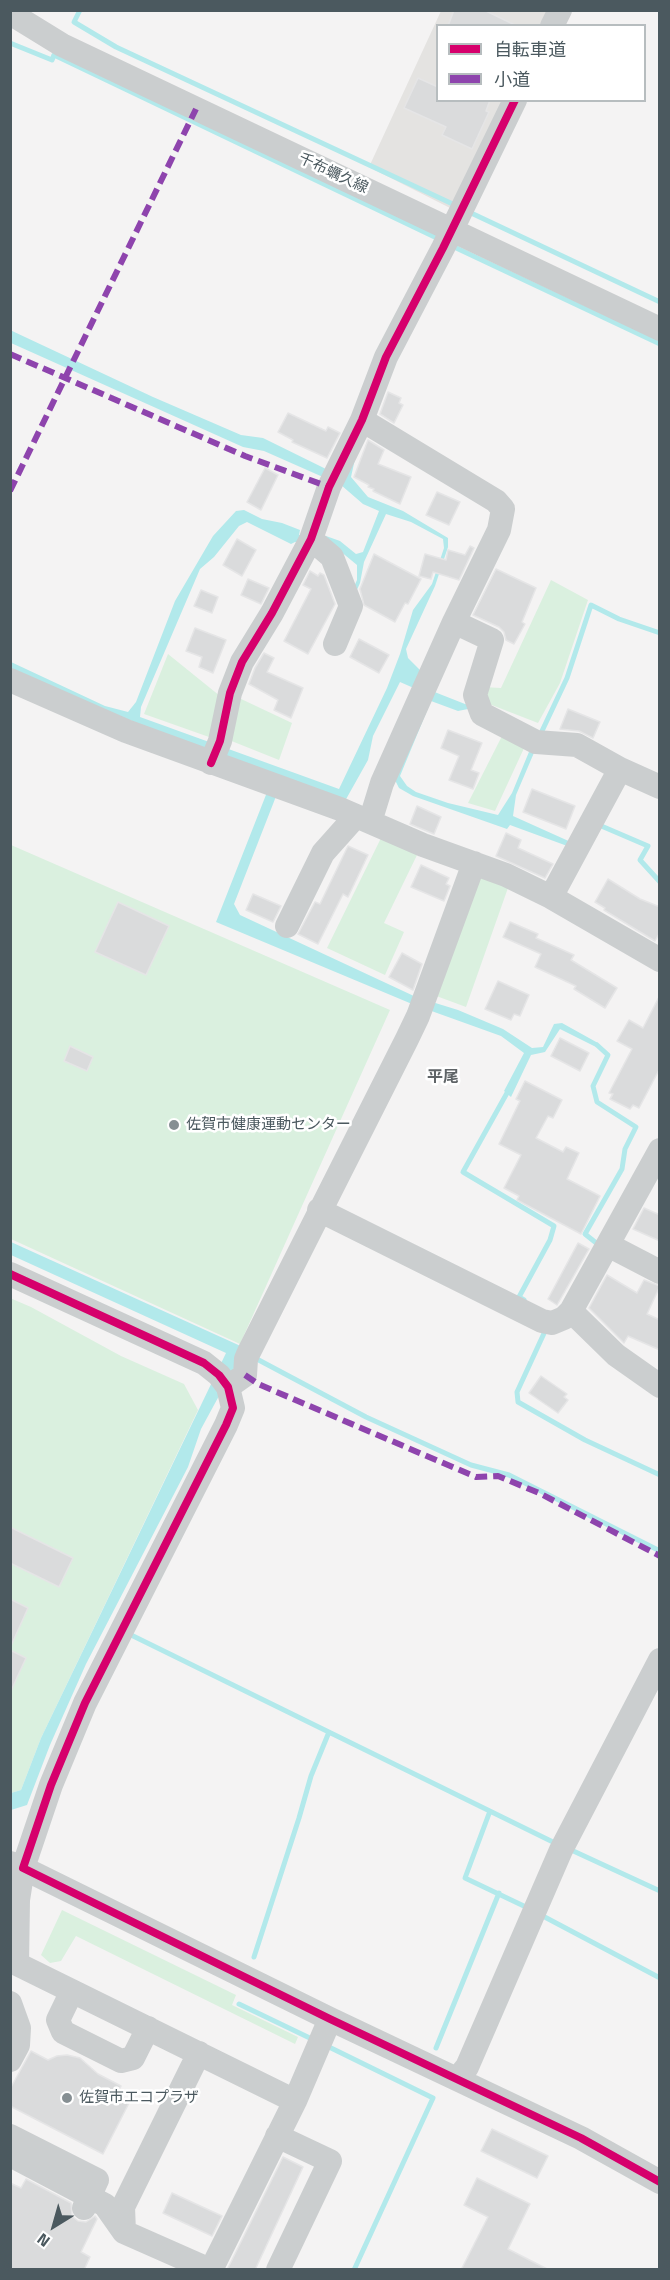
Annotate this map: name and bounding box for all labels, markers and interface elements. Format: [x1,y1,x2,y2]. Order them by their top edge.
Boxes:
legend [436,24,646,102]
text: 自転車道 [494,36,566,63]
text: 小道 [494,66,530,93]
street label: 千布蠣久線 [295,150,371,198]
district label: 平尾 [427,1068,459,1088]
place label: 佐賀市健康運動センター [186,1116,351,1134]
marker: 佐賀市健康運動センター [167,1118,181,1132]
place label: 佐賀市エコプラザ [79,2089,199,2107]
marker: 佐賀市エコプラザ [60,2091,74,2105]
north arrow [24,2196,84,2256]
text: N [32,2227,55,2253]

